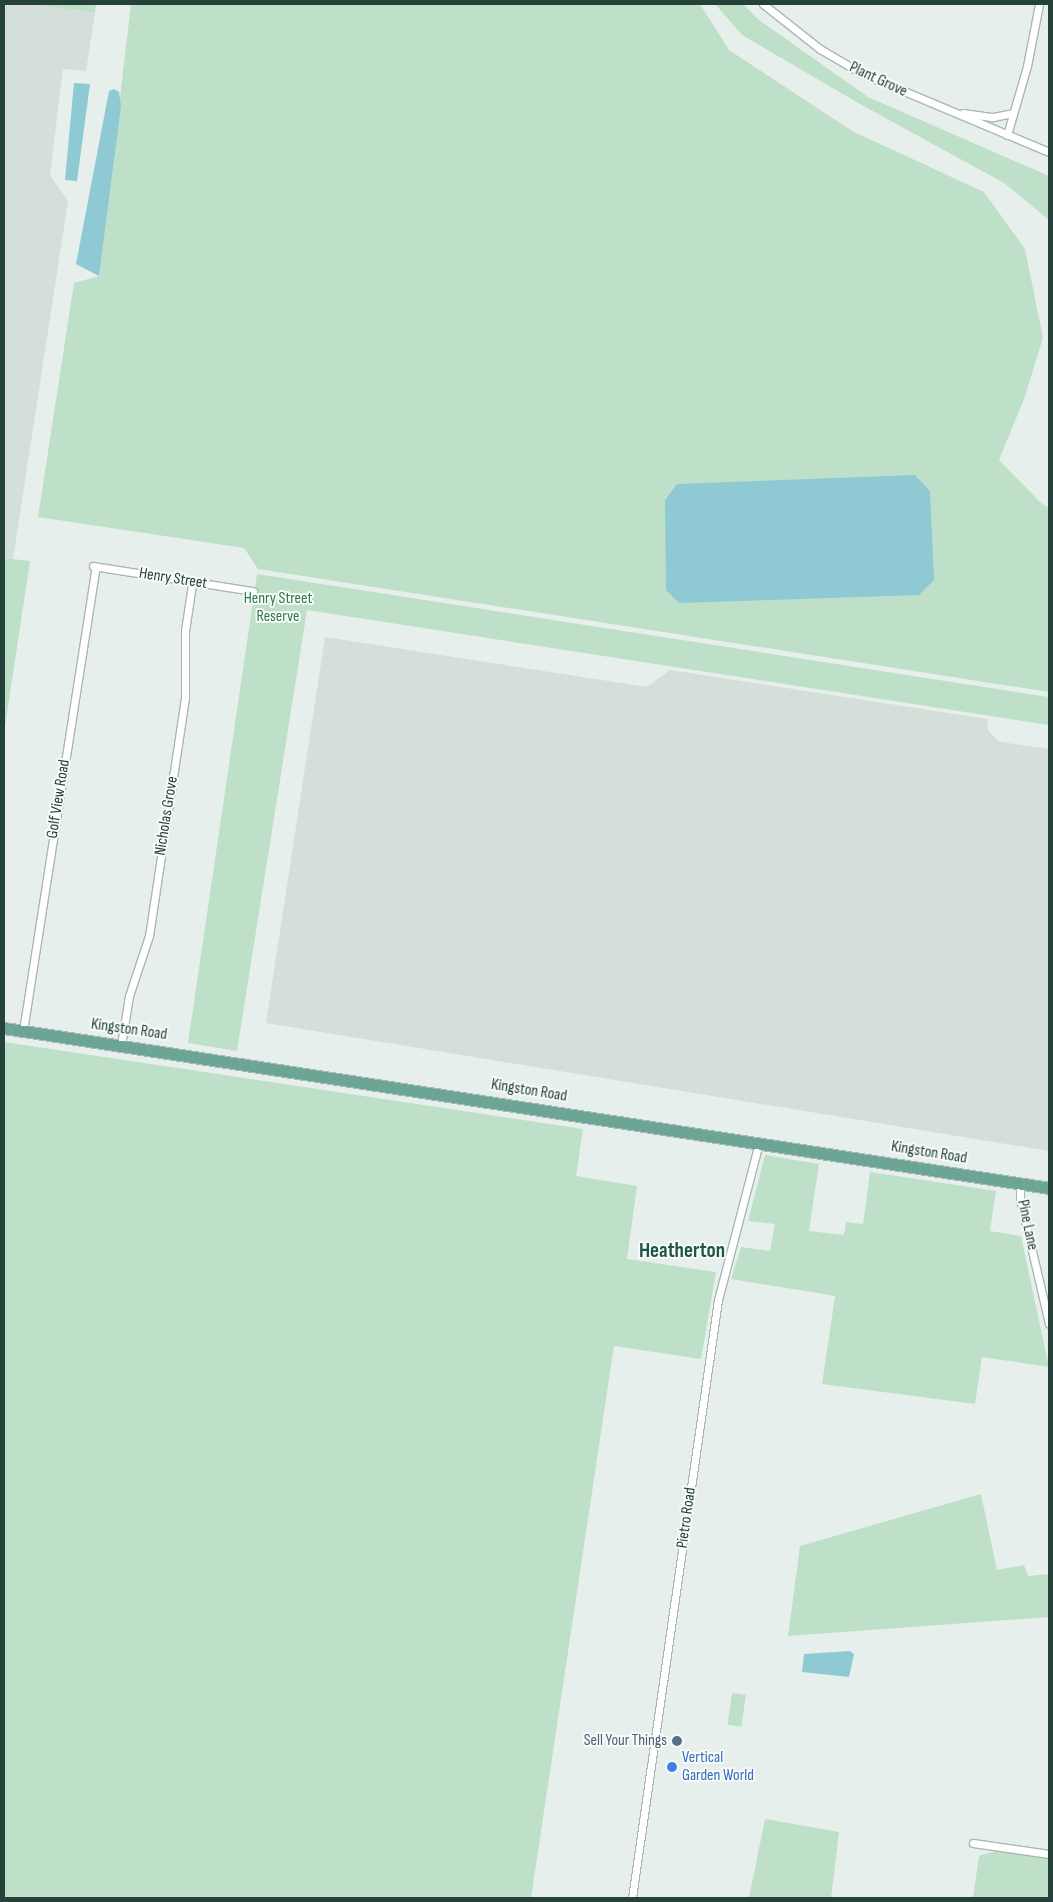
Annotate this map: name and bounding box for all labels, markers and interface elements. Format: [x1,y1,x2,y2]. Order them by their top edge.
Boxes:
street label: Plant Grove [846,58,910,102]
street label: Henry Street [138,564,208,594]
park label: Henry Street Reserve [244,589,312,627]
street label: Golf View Road [43,758,75,840]
street label: Nicholas Grove [151,775,183,857]
street label: Kingston Road [90,1015,168,1045]
street label: Kingston Road [490,1076,568,1106]
street label: Kingston Road [890,1138,968,1168]
street label: Pine Lane [1012,1198,1042,1252]
district label: Heatherton [639,1238,725,1264]
street label: Pietro Road [673,1486,701,1550]
place label: Sell Your Things [584,1731,667,1751]
marker: Sell Your Things [671,1735,683,1747]
place label: Vertical Garden World [682,1748,754,1786]
marker: Vertical Garden World [666,1761,678,1773]

